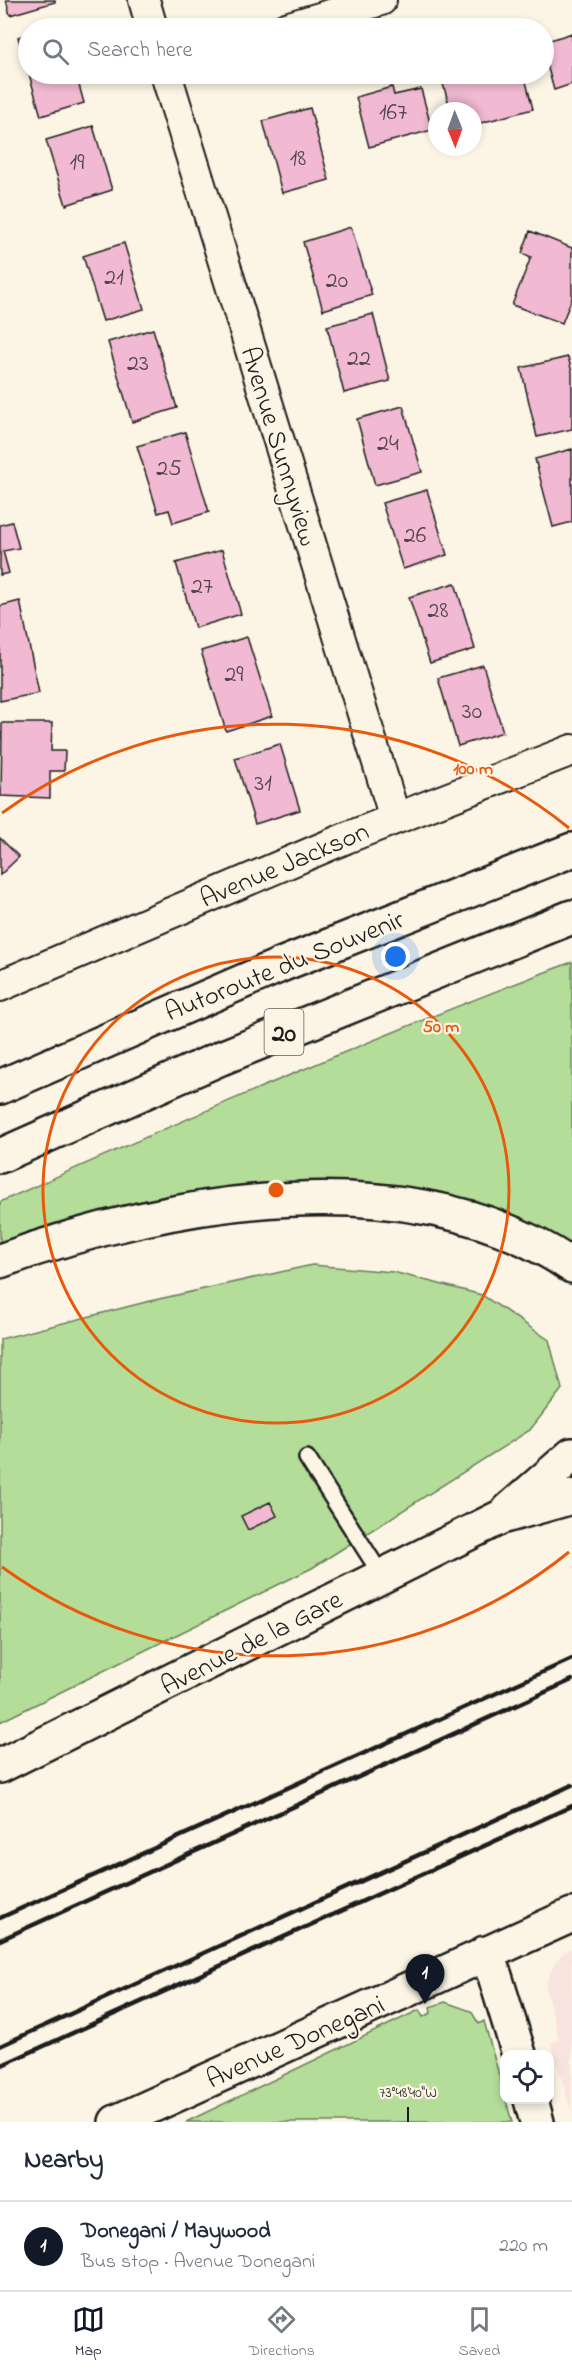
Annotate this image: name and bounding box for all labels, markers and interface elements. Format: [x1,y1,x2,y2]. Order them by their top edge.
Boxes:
search box [18,18,554,84]
icon: search [39,35,72,68]
text: Search here [87,35,192,67]
house number: 167 [379,96,407,131]
north arrow [428,102,482,156]
house number: 18 [290,142,306,177]
house number: 19 [70,146,85,181]
house number: 21 [104,261,124,296]
house number: 20 [326,264,348,299]
street label: Avenue Sunnyview [229,342,327,551]
house number: 22 [347,342,371,377]
house number: 23 [127,347,149,382]
house number: 24 [377,427,399,462]
house number: 25 [156,452,182,487]
house number: 26 [404,519,427,554]
house number: 27 [191,570,213,605]
house number: 28 [428,594,448,629]
house number: 29 [224,658,244,693]
house number: 30 [462,695,482,730]
text: 100 m [453,757,493,783]
house number: 31 [254,767,272,802]
street label: Avenue Jackson [194,813,376,919]
street label: Autoroute du Souvenir [160,901,411,1033]
your location [381,942,410,971]
road number: 20 [264,1009,304,1055]
text: 50 m [423,1015,459,1041]
centre of rings [266,1180,286,1200]
street label: Avenue de la Gare [154,1581,351,1707]
pin: 1 [406,1954,444,2004]
street label: Avenue Donegani [201,1986,391,2100]
map controls [500,2050,554,2104]
button: locate [500,2050,554,2104]
text: 73°48'40"W [379,2082,437,2104]
text: Nearby [24,2142,103,2180]
text: Donegani / Maywood [81,2216,271,2248]
text: 1 [40,2232,47,2261]
text: 220 m [499,2232,548,2261]
text: Bus stop · Avenue Donegani [81,2248,315,2277]
tab: Map [72,2303,105,2363]
tab: Directions [248,2303,315,2363]
tab: Saved [458,2303,500,2363]

